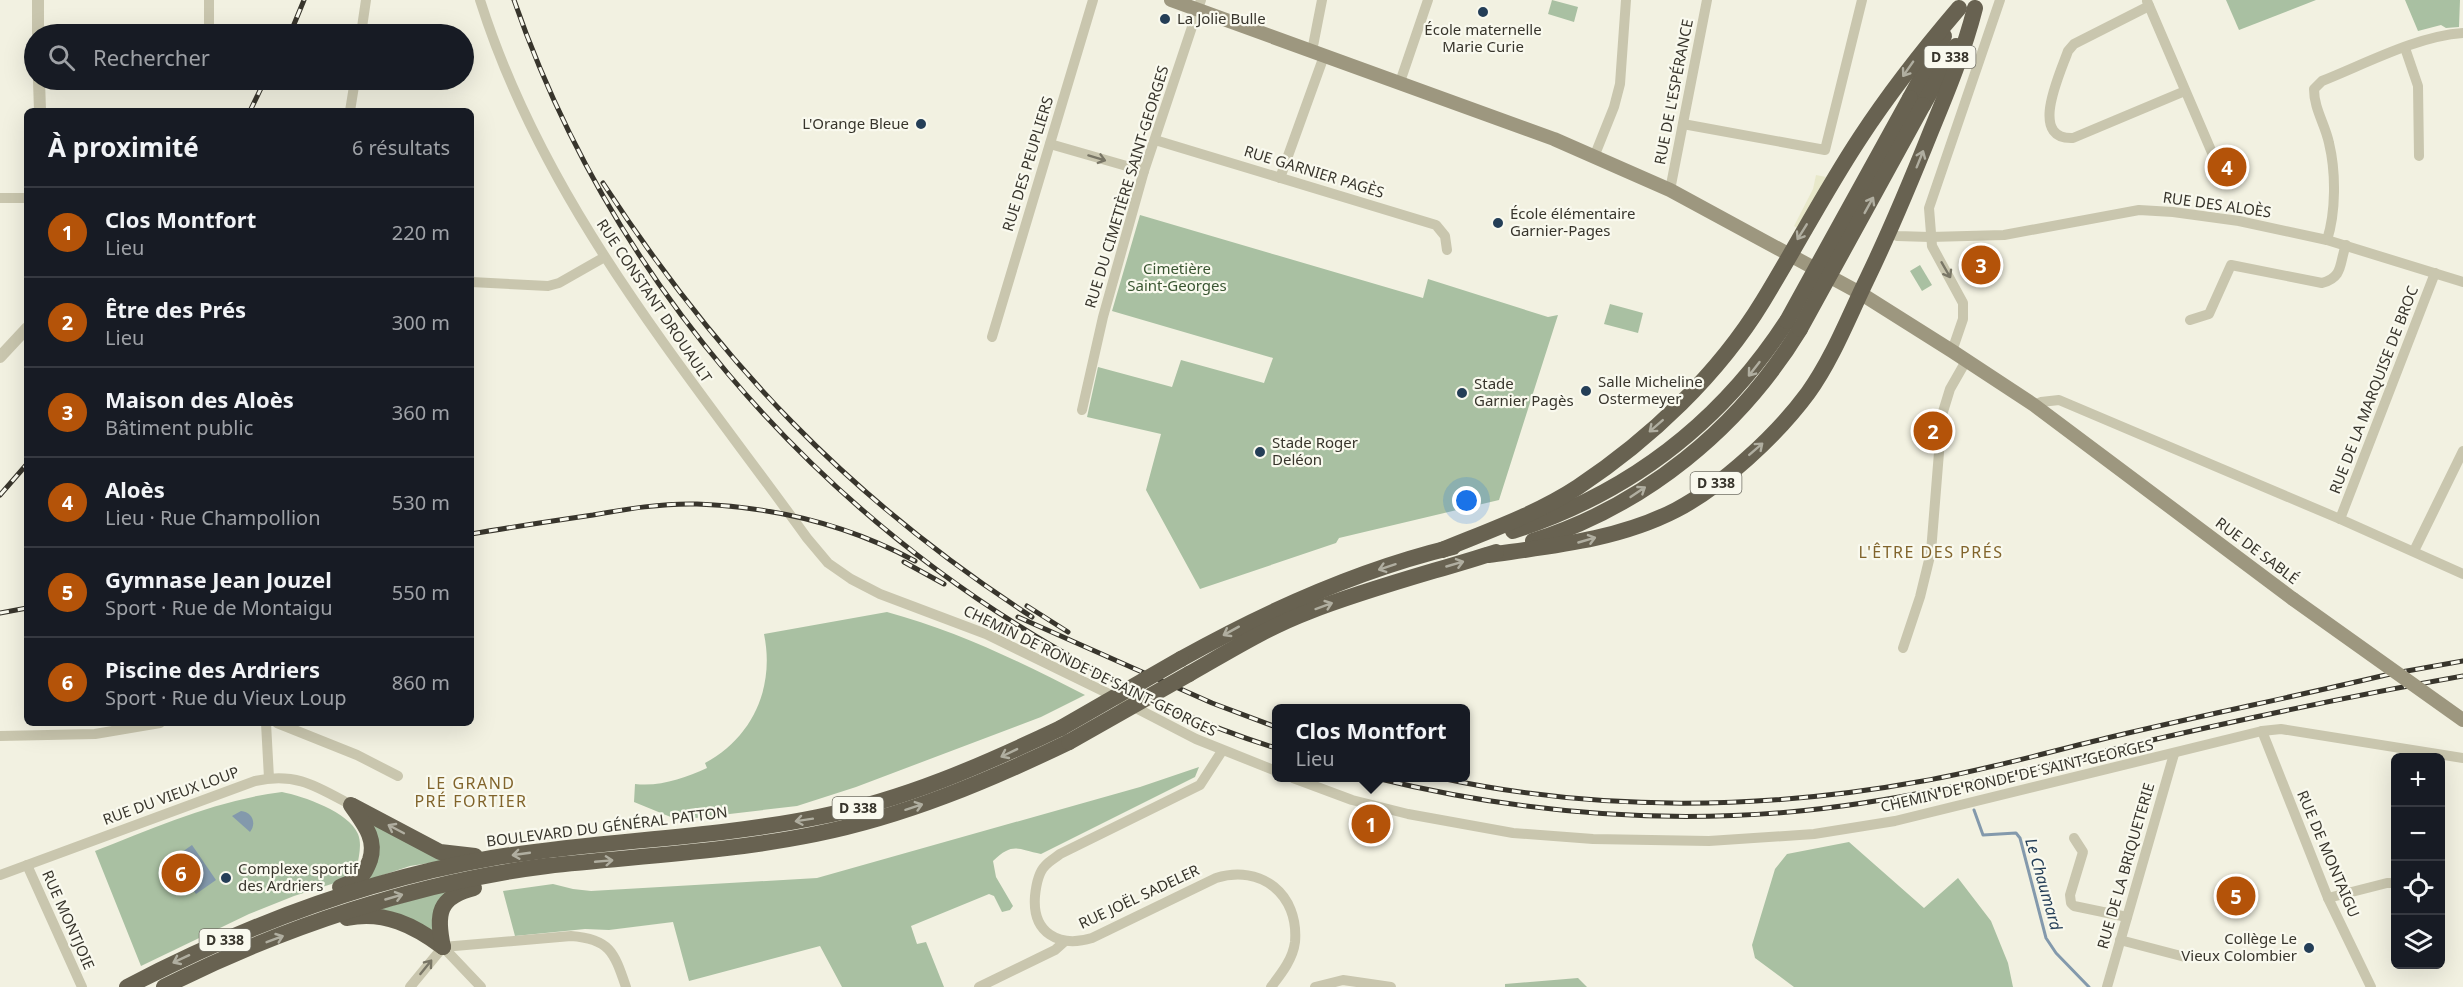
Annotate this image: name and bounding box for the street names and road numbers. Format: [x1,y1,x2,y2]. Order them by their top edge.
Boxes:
street label: RUE DE L'ESPÉRANCE [1649,17,1697,166]
road number: D 338 [1924,46,1976,68]
street label: RUE DU CIMETIÈRE SAINT-GEORGES [1080,63,1173,311]
street label: RUE DES PEUPLIERS [997,94,1057,234]
street label: RUE GARNIER PAGÈS [1242,140,1387,202]
street label: RUE DES ALOÈS [2162,186,2273,222]
street label: RUE CONSTANT DROUAULT [593,215,717,387]
street label: RUE DE LA MARQUISE DE BROC [2324,282,2422,497]
road number: D 338 [1690,472,1742,494]
street label: RUE DE SABLÉ [2212,512,2303,588]
street label: CHEMIN DE RONDE DE SAINT-GEORGES [960,600,1220,740]
street label: CHEMIN DE RONDE DE SAINT-GEORGES [1878,734,2155,816]
street label: RUE DU VIEUX LOUP [100,761,242,829]
street label: RUE DE LA BRIQUETERIE [2092,780,2158,951]
street label: RUE DE MONTAIGU [2293,787,2365,920]
road number: D 338 [832,797,884,819]
street label: BOULEVARD DU GÉNÉRAL PATTON [485,801,729,851]
street label: RUE JOËL SADELER [1075,859,1203,933]
street label: RUE MONTJOIE [38,867,100,972]
road number: D 338 [200,929,250,951]

